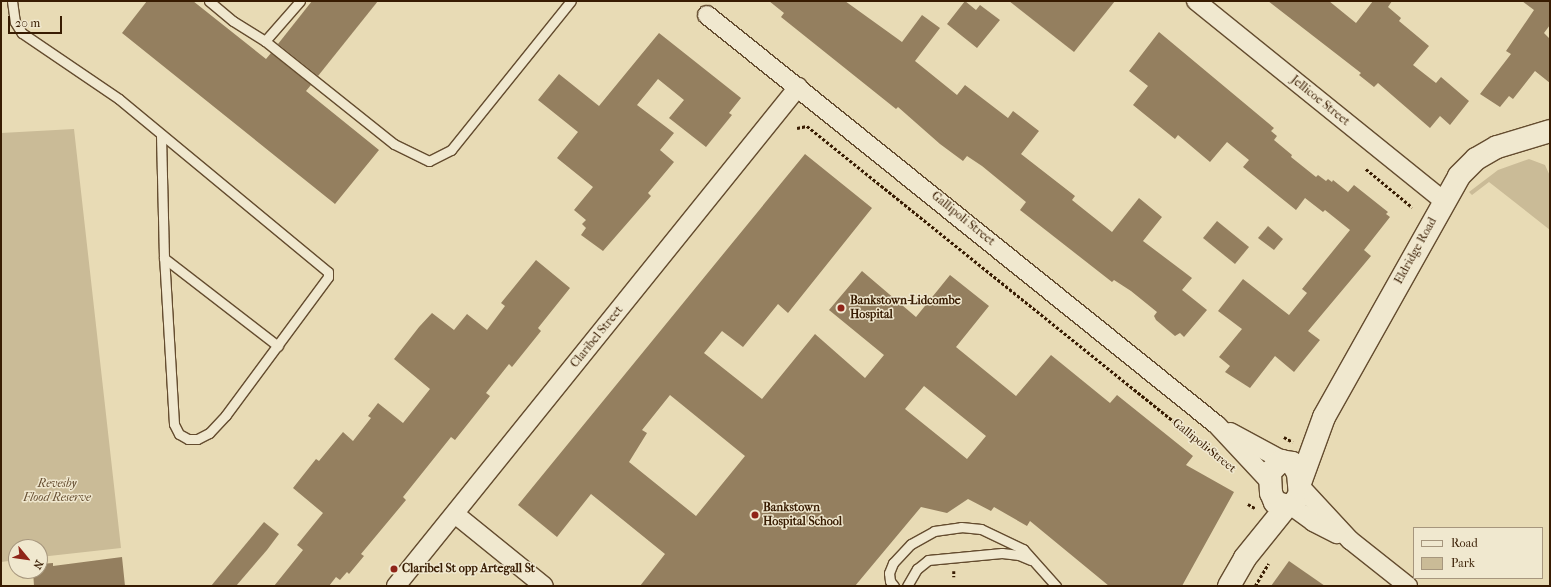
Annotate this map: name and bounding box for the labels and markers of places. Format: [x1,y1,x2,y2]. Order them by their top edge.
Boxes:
place label: Bankstown-Lidcombe Hospital [850,294,961,322]
marker: Bankstown-Lidcombe Hospital [835,302,847,314]
place label: Bankstown Hospital School [763,501,842,529]
marker: Bankstown Hospital School [750,510,760,520]
place label: Claribel St opp Artegall St [402,562,535,576]
marker: Claribel St opp Artegall St [389,564,399,574]

